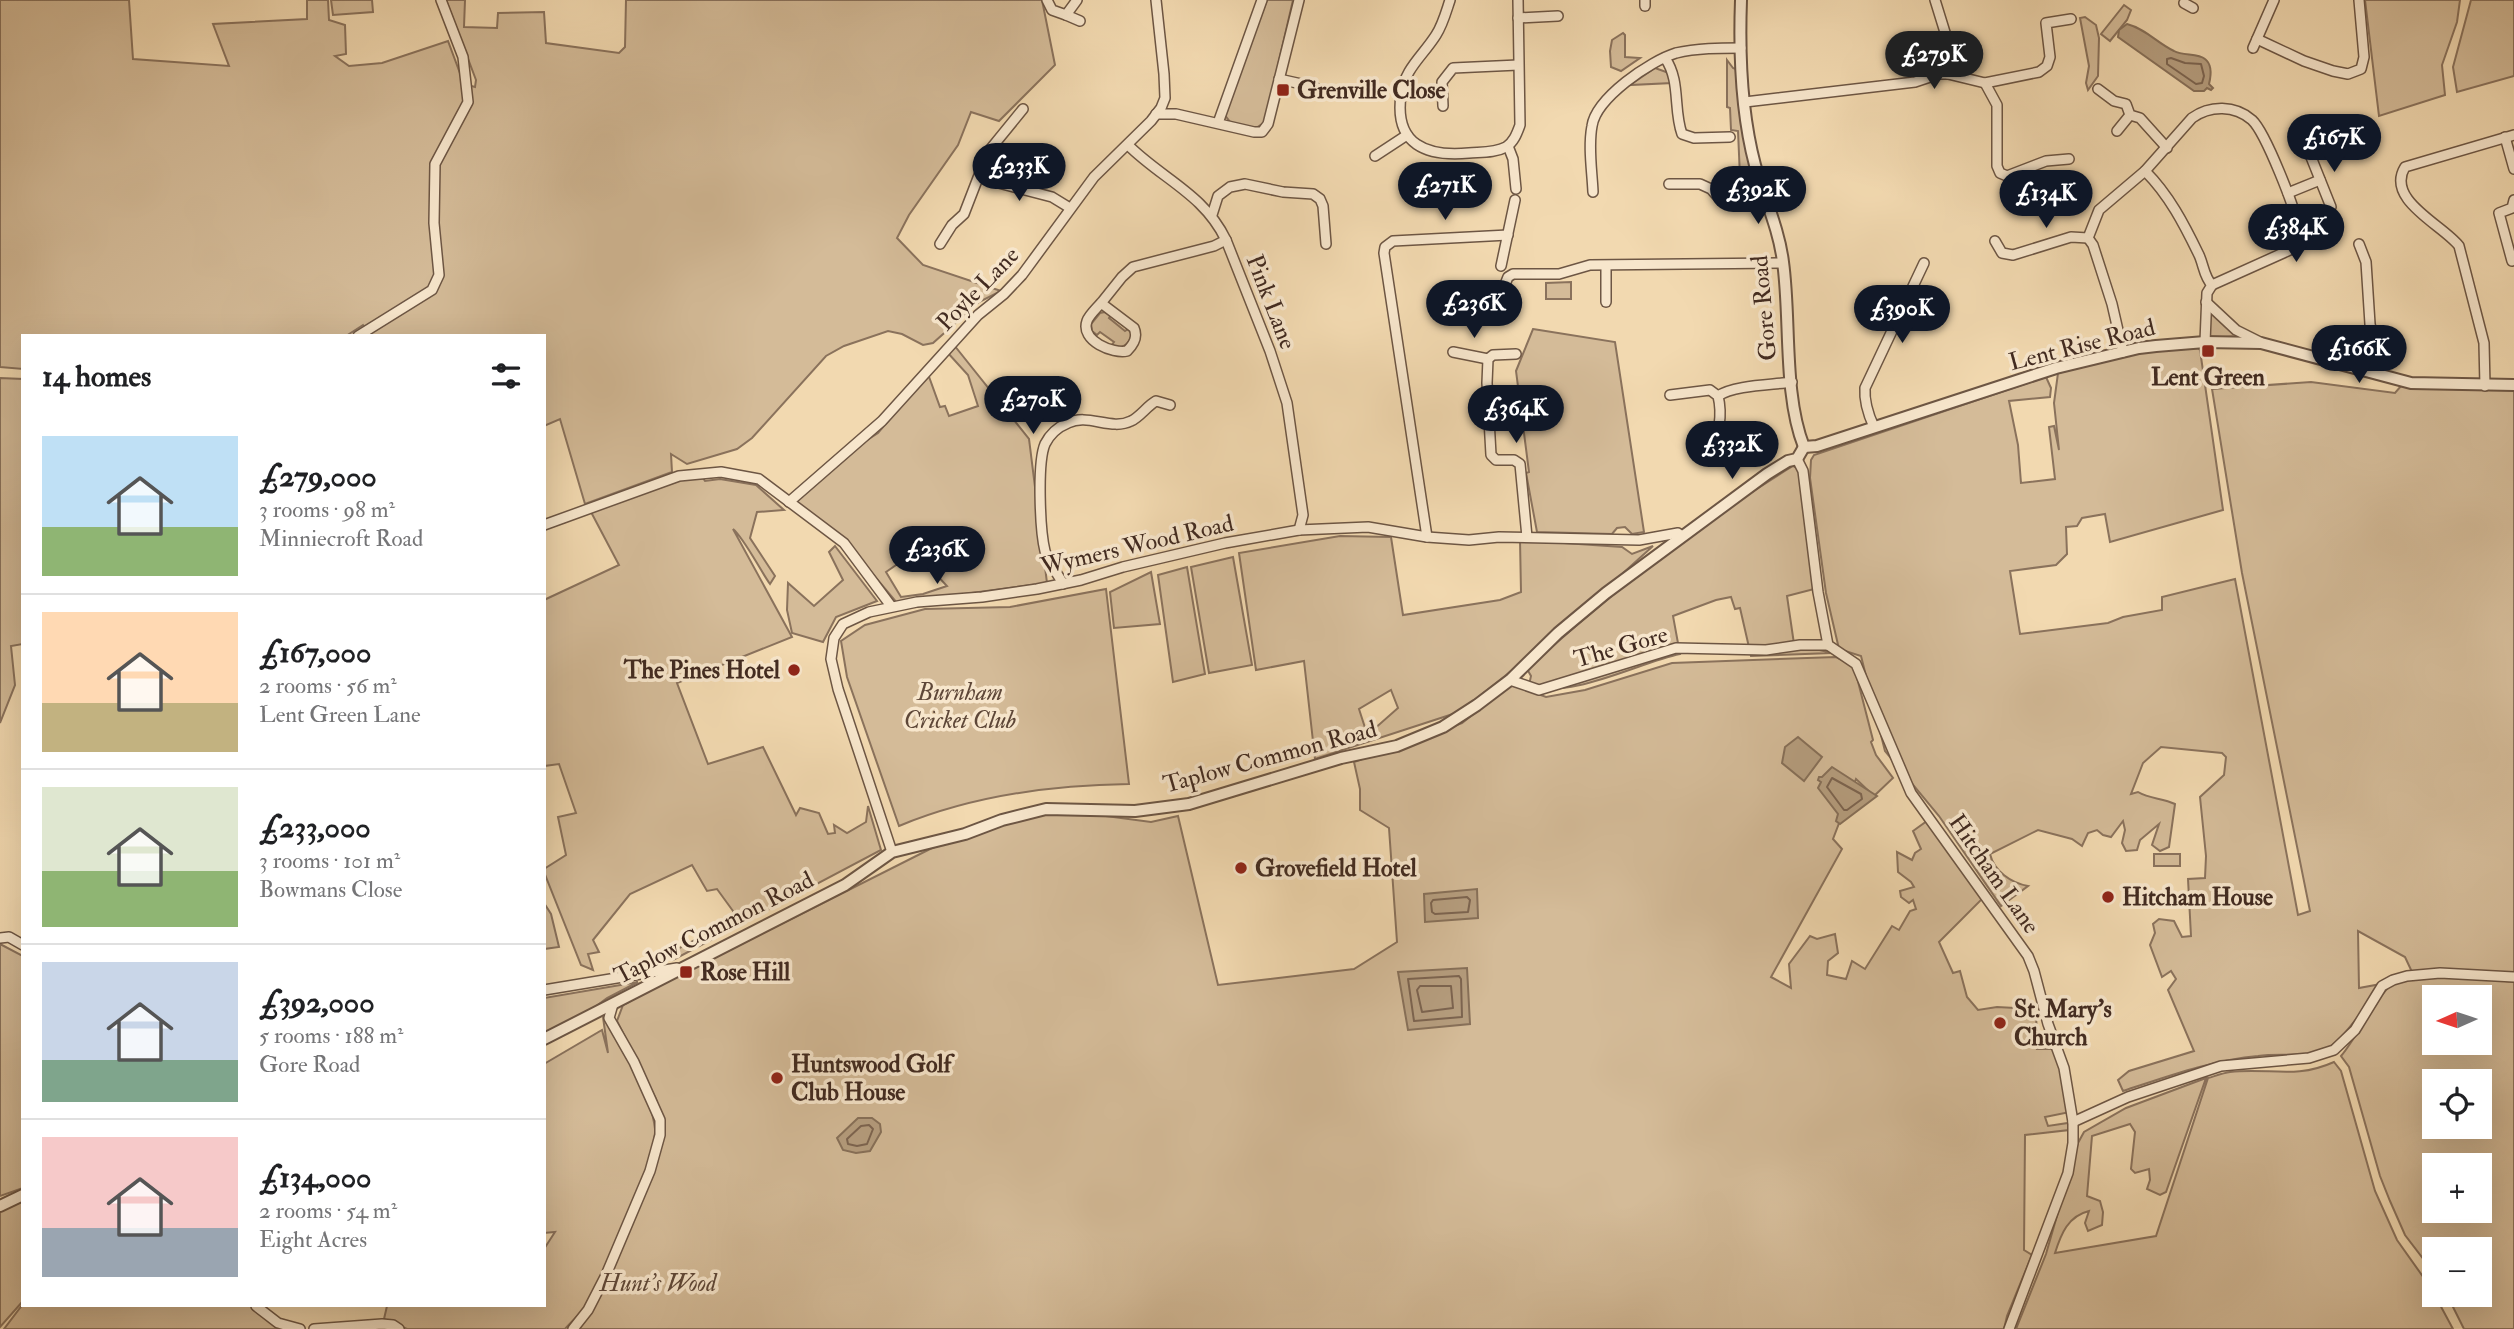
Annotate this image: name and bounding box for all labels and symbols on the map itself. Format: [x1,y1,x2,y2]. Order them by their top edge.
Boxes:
pin: £279K [1885,32,1983,91]
place label: Grenville Close [1297,75,1446,106]
marker: Grenville Close [1275,82,1291,98]
pin: £167K [2285,114,2383,174]
pin: £233K [970,144,1068,203]
pin: £271K [1396,162,1494,222]
pin: £392K [1709,166,1807,226]
pin: £134K [1997,170,2095,230]
pin: £384K [2247,204,2345,264]
street label: Poyle Lane [930,240,1026,338]
street label: Pink Lane [1239,250,1303,354]
street label: Gore Road [1744,254,1784,362]
pin: £236K [1425,280,1523,340]
pin: £390K [1853,286,1951,345]
street label: Lent Rise Road [2006,312,2158,378]
pin: £166K [2310,326,2408,385]
marker: Lent Green [2200,343,2216,359]
place label: Lent Green [2151,362,2266,393]
pin: £270K [984,376,1082,436]
pin: £364K [1467,386,1565,445]
pin: £332K [1683,421,1781,481]
street label: Wymers Wood Road [1037,508,1237,582]
pin: £236K [888,526,986,586]
street label: The Gore [1571,619,1671,675]
place label: The Pines Hotel [623,655,781,686]
marker: The Pines Hotel [786,662,802,678]
park label: Burnham Cricket Club [904,677,1016,736]
street label: Taplow Common Road [1160,714,1380,800]
street label: Hitcham Lane [1941,808,2047,940]
place label: Grovefield Hotel [1255,853,1417,884]
marker: Grovefield Hotel [1233,860,1249,876]
street label: Taplow Common Road [609,864,819,992]
place label: Hitcham House [2122,882,2273,913]
marker: Hitcham House [2100,889,2116,905]
place label: Rose Hill [700,957,791,988]
marker: Rose Hill [678,964,694,980]
north arrow [2422,985,2492,1055]
place label: St. Mary's Church [2014,994,2112,1053]
marker: St. Mary's Church [1992,1015,2008,1031]
place label: Huntswood Golf Club House [791,1049,955,1108]
marker: Huntswood Golf Club House [769,1070,785,1086]
park label: Hunt's Wood [599,1268,718,1299]

